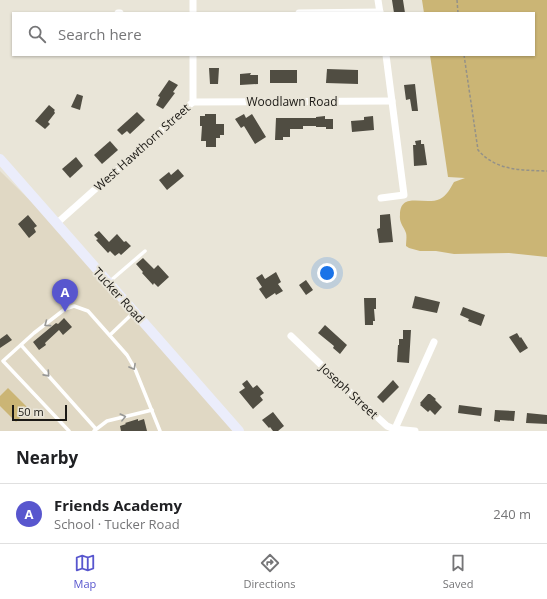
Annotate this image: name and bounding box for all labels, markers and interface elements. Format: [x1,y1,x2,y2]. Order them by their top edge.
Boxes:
search box [12,12,535,56]
icon: search [26,23,48,45]
text: Search here [58,24,142,44]
street label: Woodlawn Road [247,93,337,110]
street label: West Hawthorn Street [90,99,194,195]
your location [317,263,337,283]
street label: Tucker Road [89,264,149,326]
pin: A [52,279,78,312]
one-way arrow [44,319,51,326]
street label: Joseph Street [315,359,382,423]
one-way arrow [129,362,136,370]
one-way arrow [42,369,49,377]
scale bar [12,403,67,422]
text: 50 m [18,404,44,419]
one-way arrow [119,413,126,422]
text: Nearby [16,446,78,469]
text: Friends Academy [54,495,182,515]
text: A [25,505,33,523]
text: 240 m [493,505,531,523]
text: School · Tucker Road [54,515,180,533]
tab: Map [74,552,96,591]
tab: Directions [244,552,296,591]
tab: Saved [443,552,473,591]

